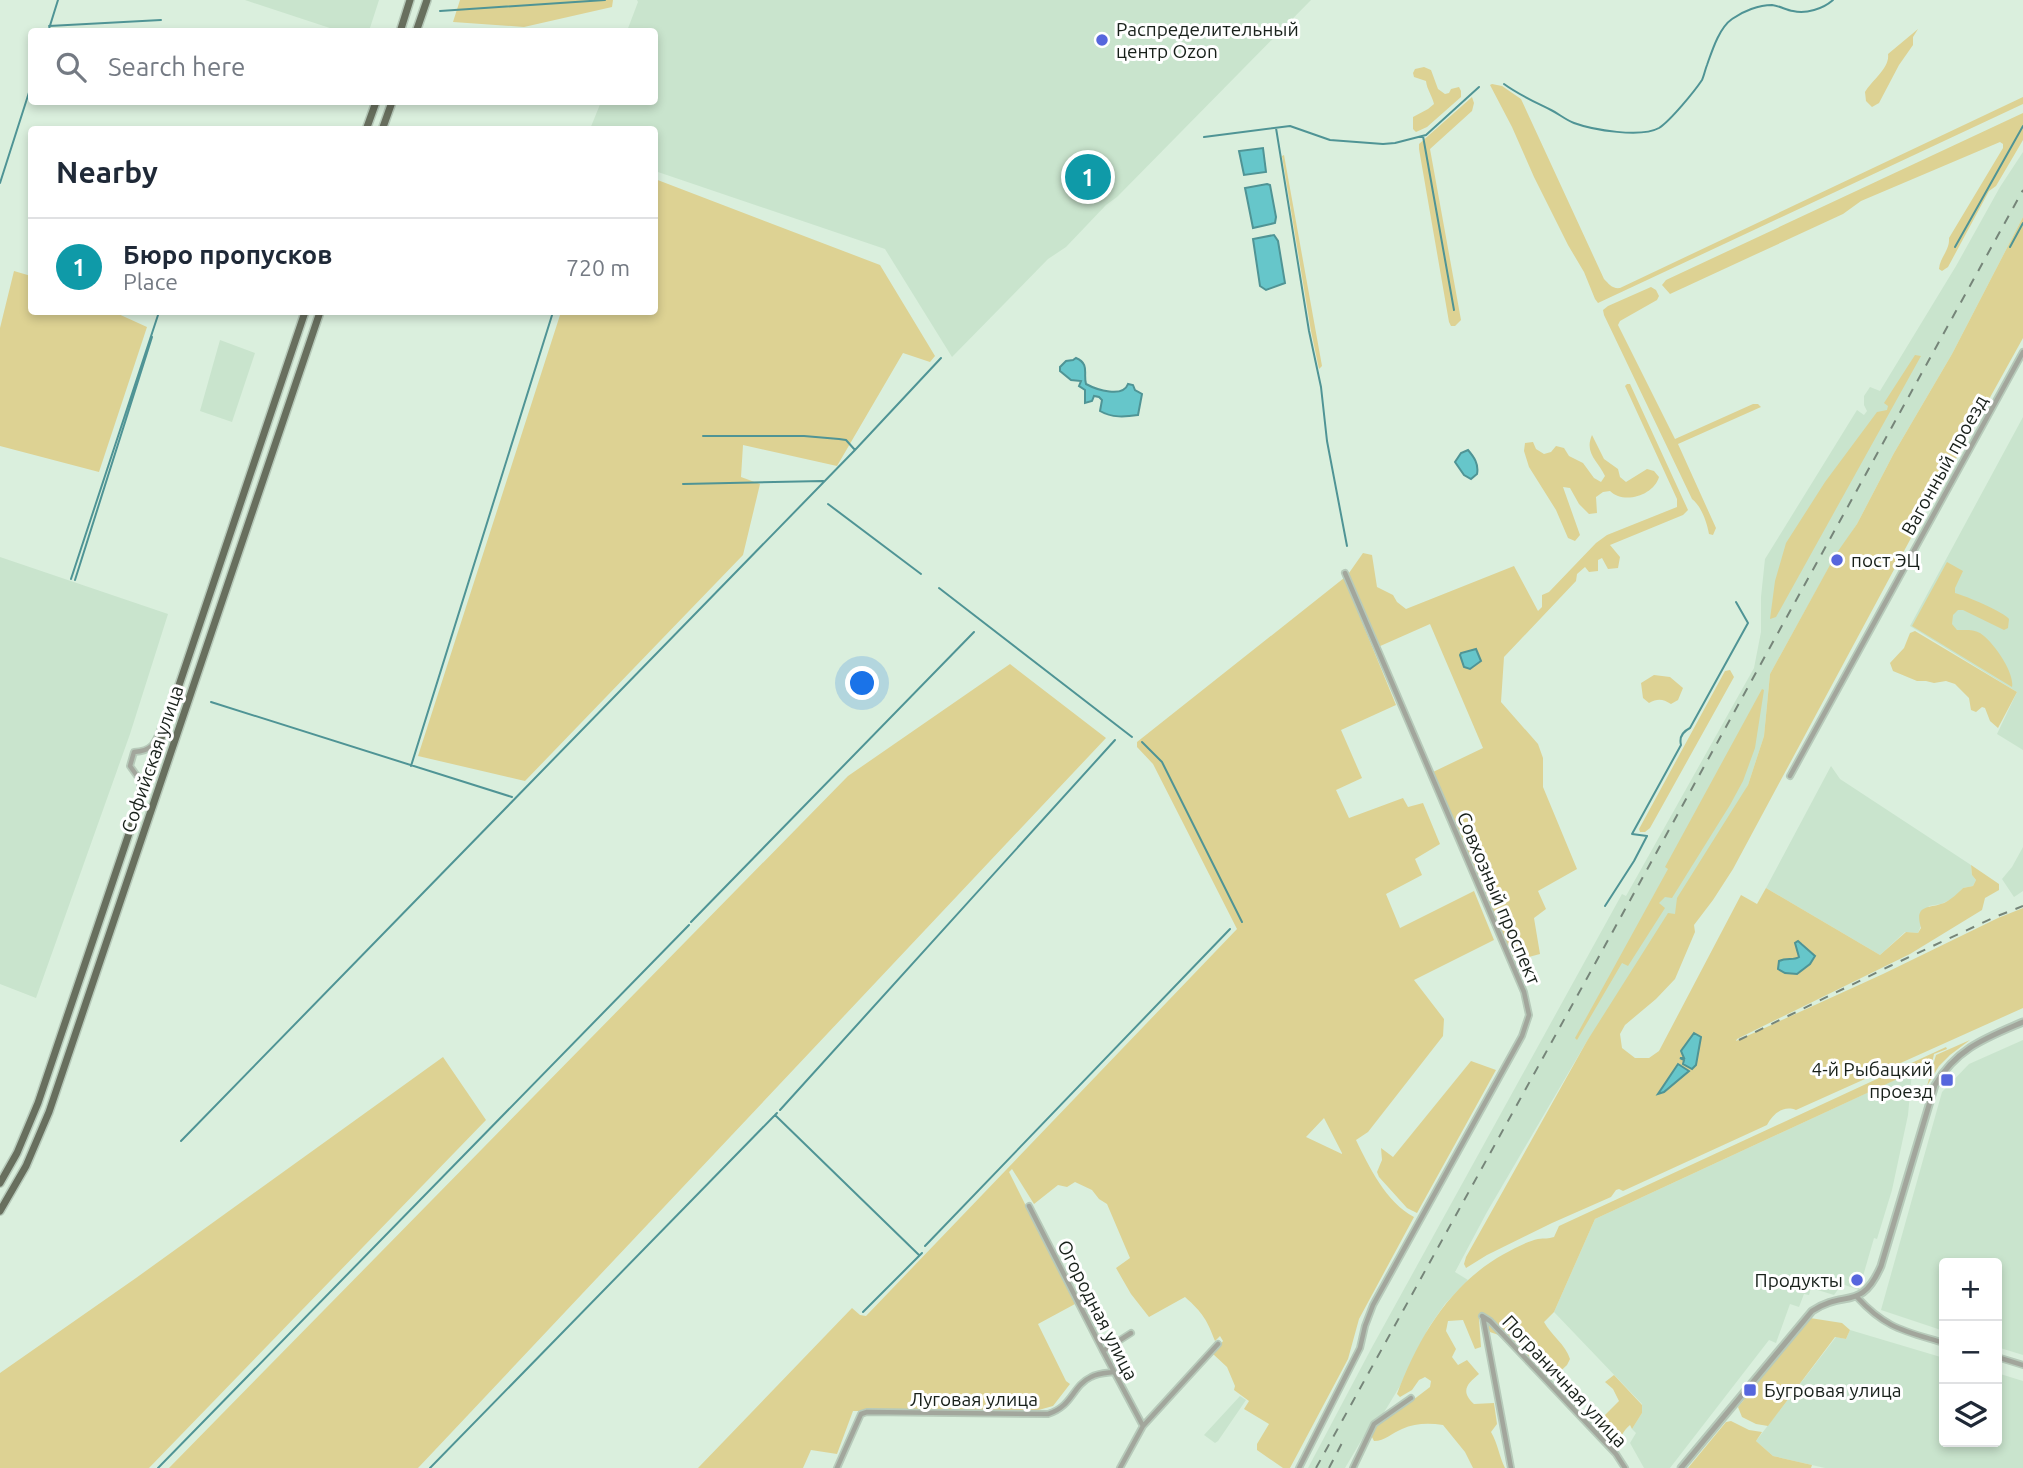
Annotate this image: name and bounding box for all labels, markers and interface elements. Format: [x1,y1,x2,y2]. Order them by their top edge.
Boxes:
place label: Распределительный центр Ozon [1116,18,1299,62]
search box [28,28,658,105]
marker: Распределительный центр Ozon [1094,32,1110,48]
icon: search [52,48,90,86]
text: Search here [108,52,245,81]
pin: 1 [1065,151,1111,203]
text: Nearby [56,155,158,189]
text: Бюро пропусков [123,240,332,269]
text: 1 [73,255,85,280]
text: 720 m [566,255,630,280]
text: Place [123,269,178,294]
street label: Вагонный проезд [1896,391,1992,539]
place label: пост ЭЦ [1851,549,1920,571]
marker: пост ЭЦ [1829,552,1845,568]
your location [845,666,879,700]
street label: Софийская улица [116,682,188,836]
street label: Совхозный проспект [1453,808,1546,988]
place label: 4-й Рыбацкий проезд [1811,1058,1933,1102]
marker: 4-й Рыбацкий проезд [1939,1072,1955,1088]
street label: Огородная улица [1053,1236,1143,1384]
map controls [1939,1258,2002,1447]
button: + [1939,1258,2002,1321]
place label: Продукты [1755,1269,1843,1291]
marker: Продукты [1849,1272,1865,1288]
street label: Пограничная улица [1498,1310,1632,1452]
button: − [1939,1321,2002,1384]
place label: Бугровая улица [1764,1379,1902,1401]
marker: Бугровая улица [1742,1382,1758,1398]
button: layers [1939,1384,2002,1447]
street label: Луговая улица [910,1388,1038,1410]

